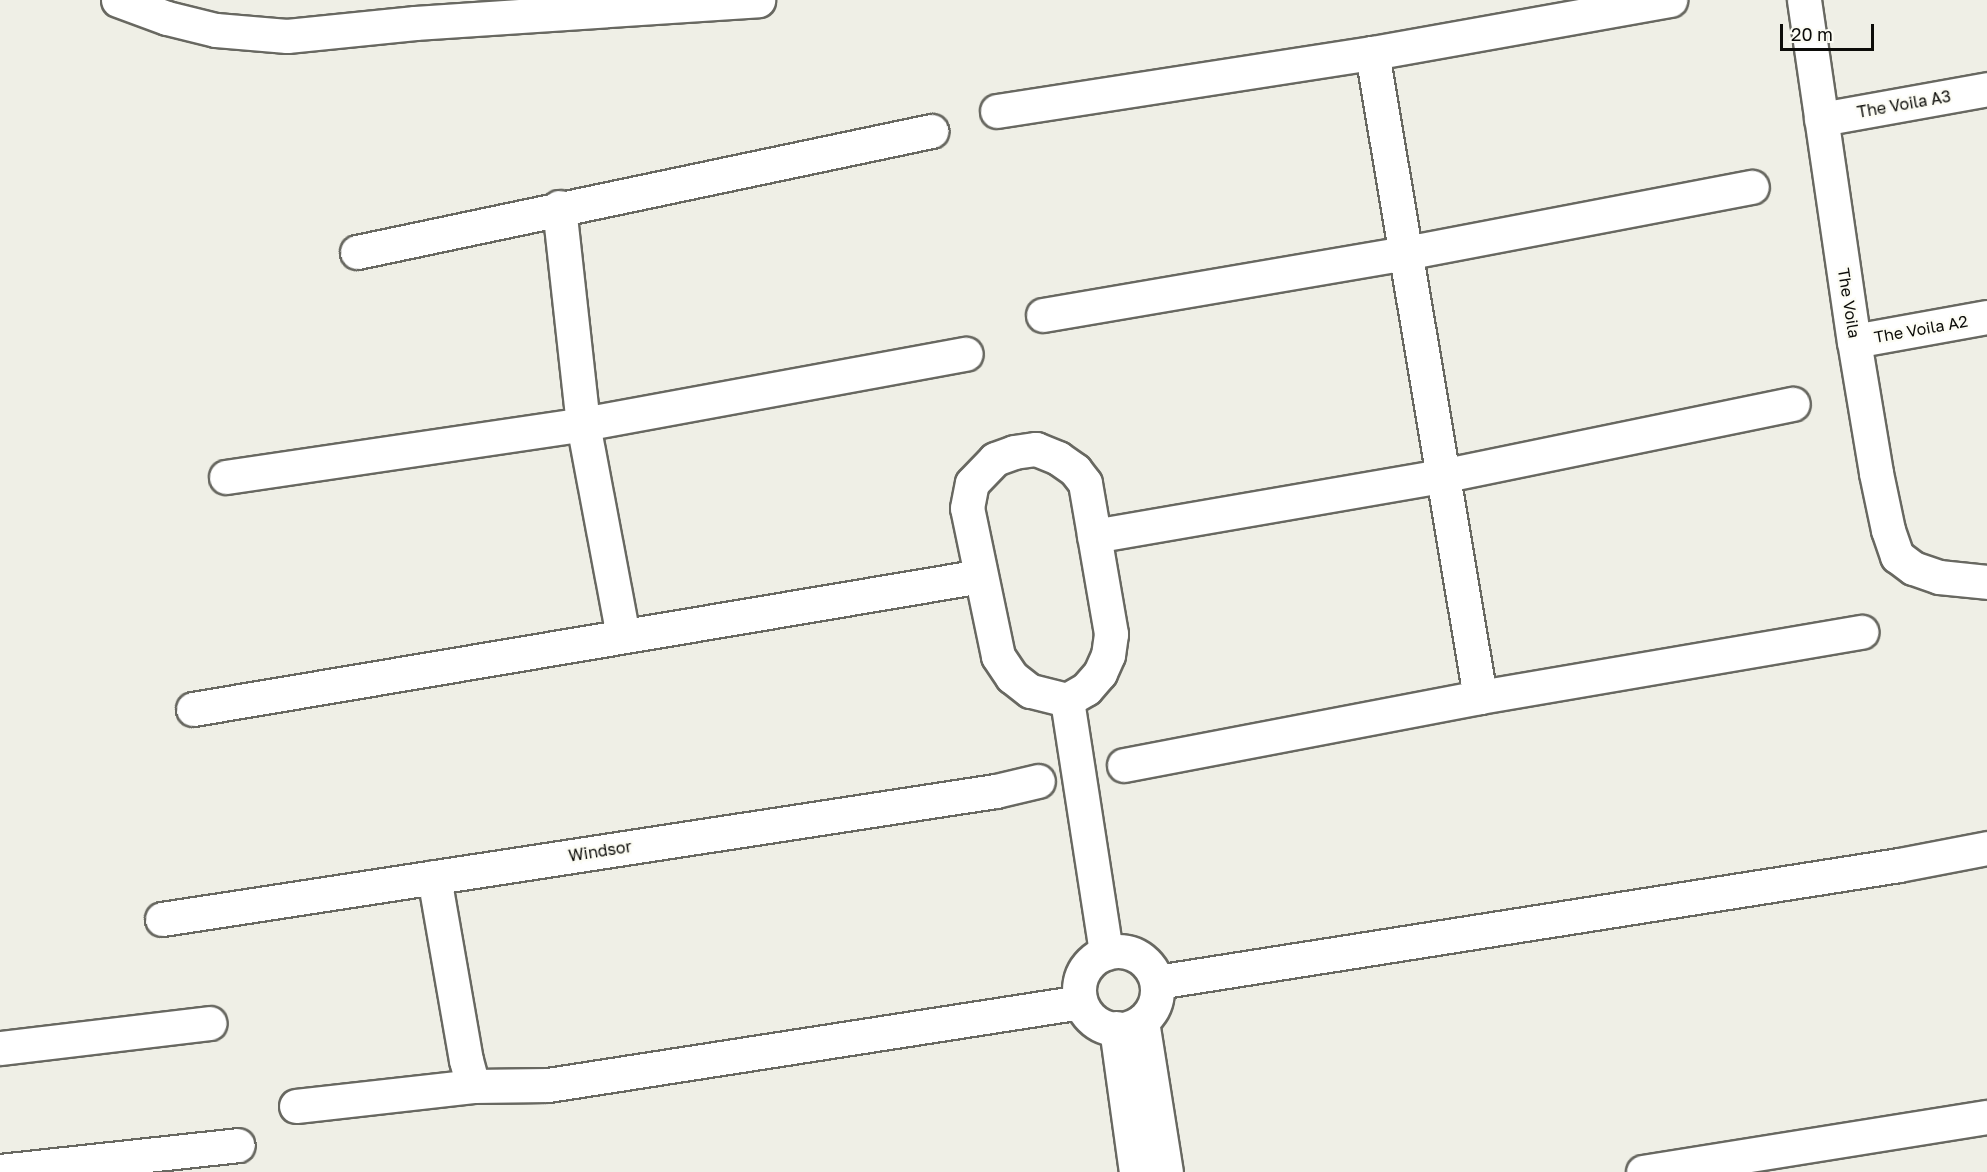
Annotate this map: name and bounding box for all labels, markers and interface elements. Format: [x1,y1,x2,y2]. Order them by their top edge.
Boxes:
scale bar [1783,12,1878,50]
text: 20 m [1791,23,1833,45]
street label: The Voila A3 [1856,86,1952,122]
street label: The Voila [1834,267,1864,339]
street label: The Voila A2 [1873,311,1969,347]
street label: Windsor [567,837,633,865]

